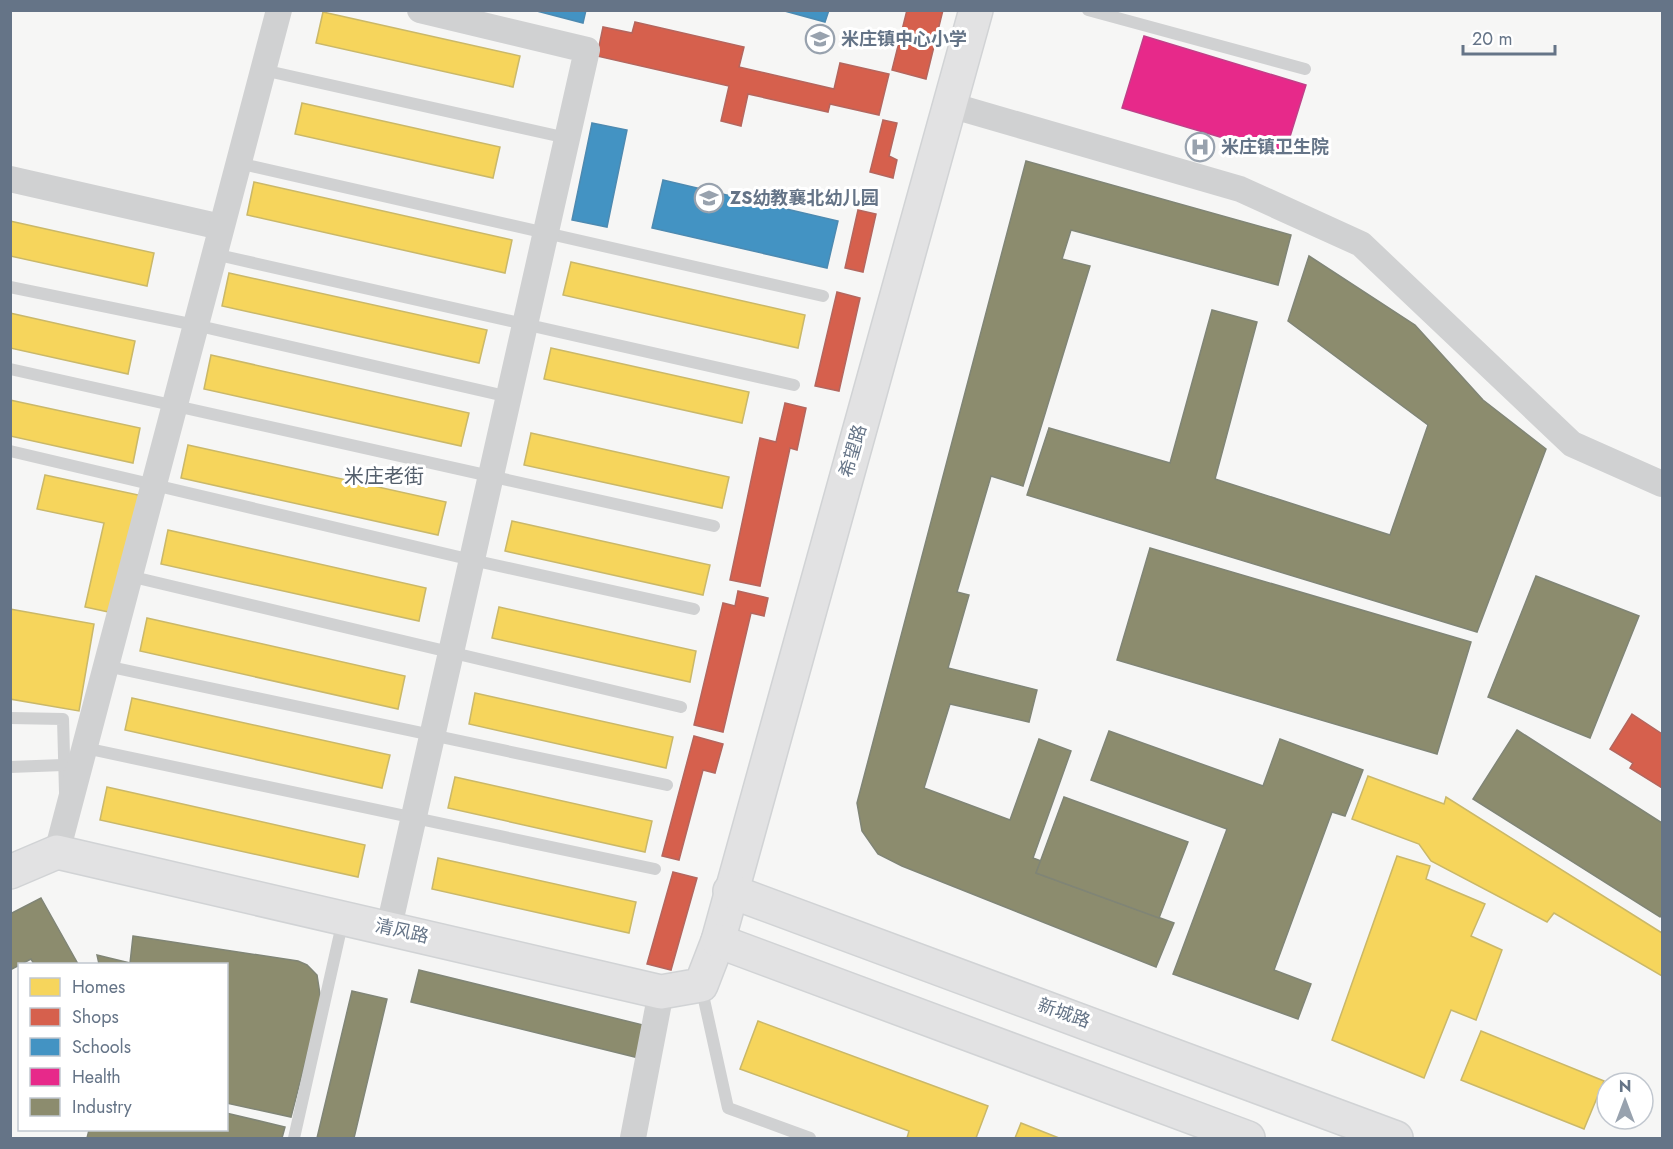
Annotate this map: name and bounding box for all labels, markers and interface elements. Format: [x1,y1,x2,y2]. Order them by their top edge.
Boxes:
scale bar [1463,18,1554,56]
school or university icon: 米庄镇中心小学 [804,23,836,55]
place label: 米庄镇中心小学 [841,26,967,52]
text: 20 m [1472,26,1512,52]
hospital icon: 米庄镇卫生院 [1184,131,1216,163]
place label: 米庄镇卫生院 [1221,134,1329,160]
school or university icon: ZS幼教襄北幼儿园 [693,182,725,214]
place label: ZS幼教襄北幼儿园 [730,185,878,211]
street label: 希望路 [833,421,873,481]
district label: 米庄老街 [344,462,424,491]
street label: 清风路 [373,912,431,950]
legend [18,963,228,1131]
text: Homes [72,974,125,1000]
street label: 新城路 [1034,992,1094,1034]
text: Shops [72,1004,119,1030]
text: Schools [72,1034,131,1060]
text: Health [72,1064,121,1090]
north arrow [1595,1071,1655,1131]
text: N [1619,1075,1631,1098]
text: Industry [72,1094,132,1120]

